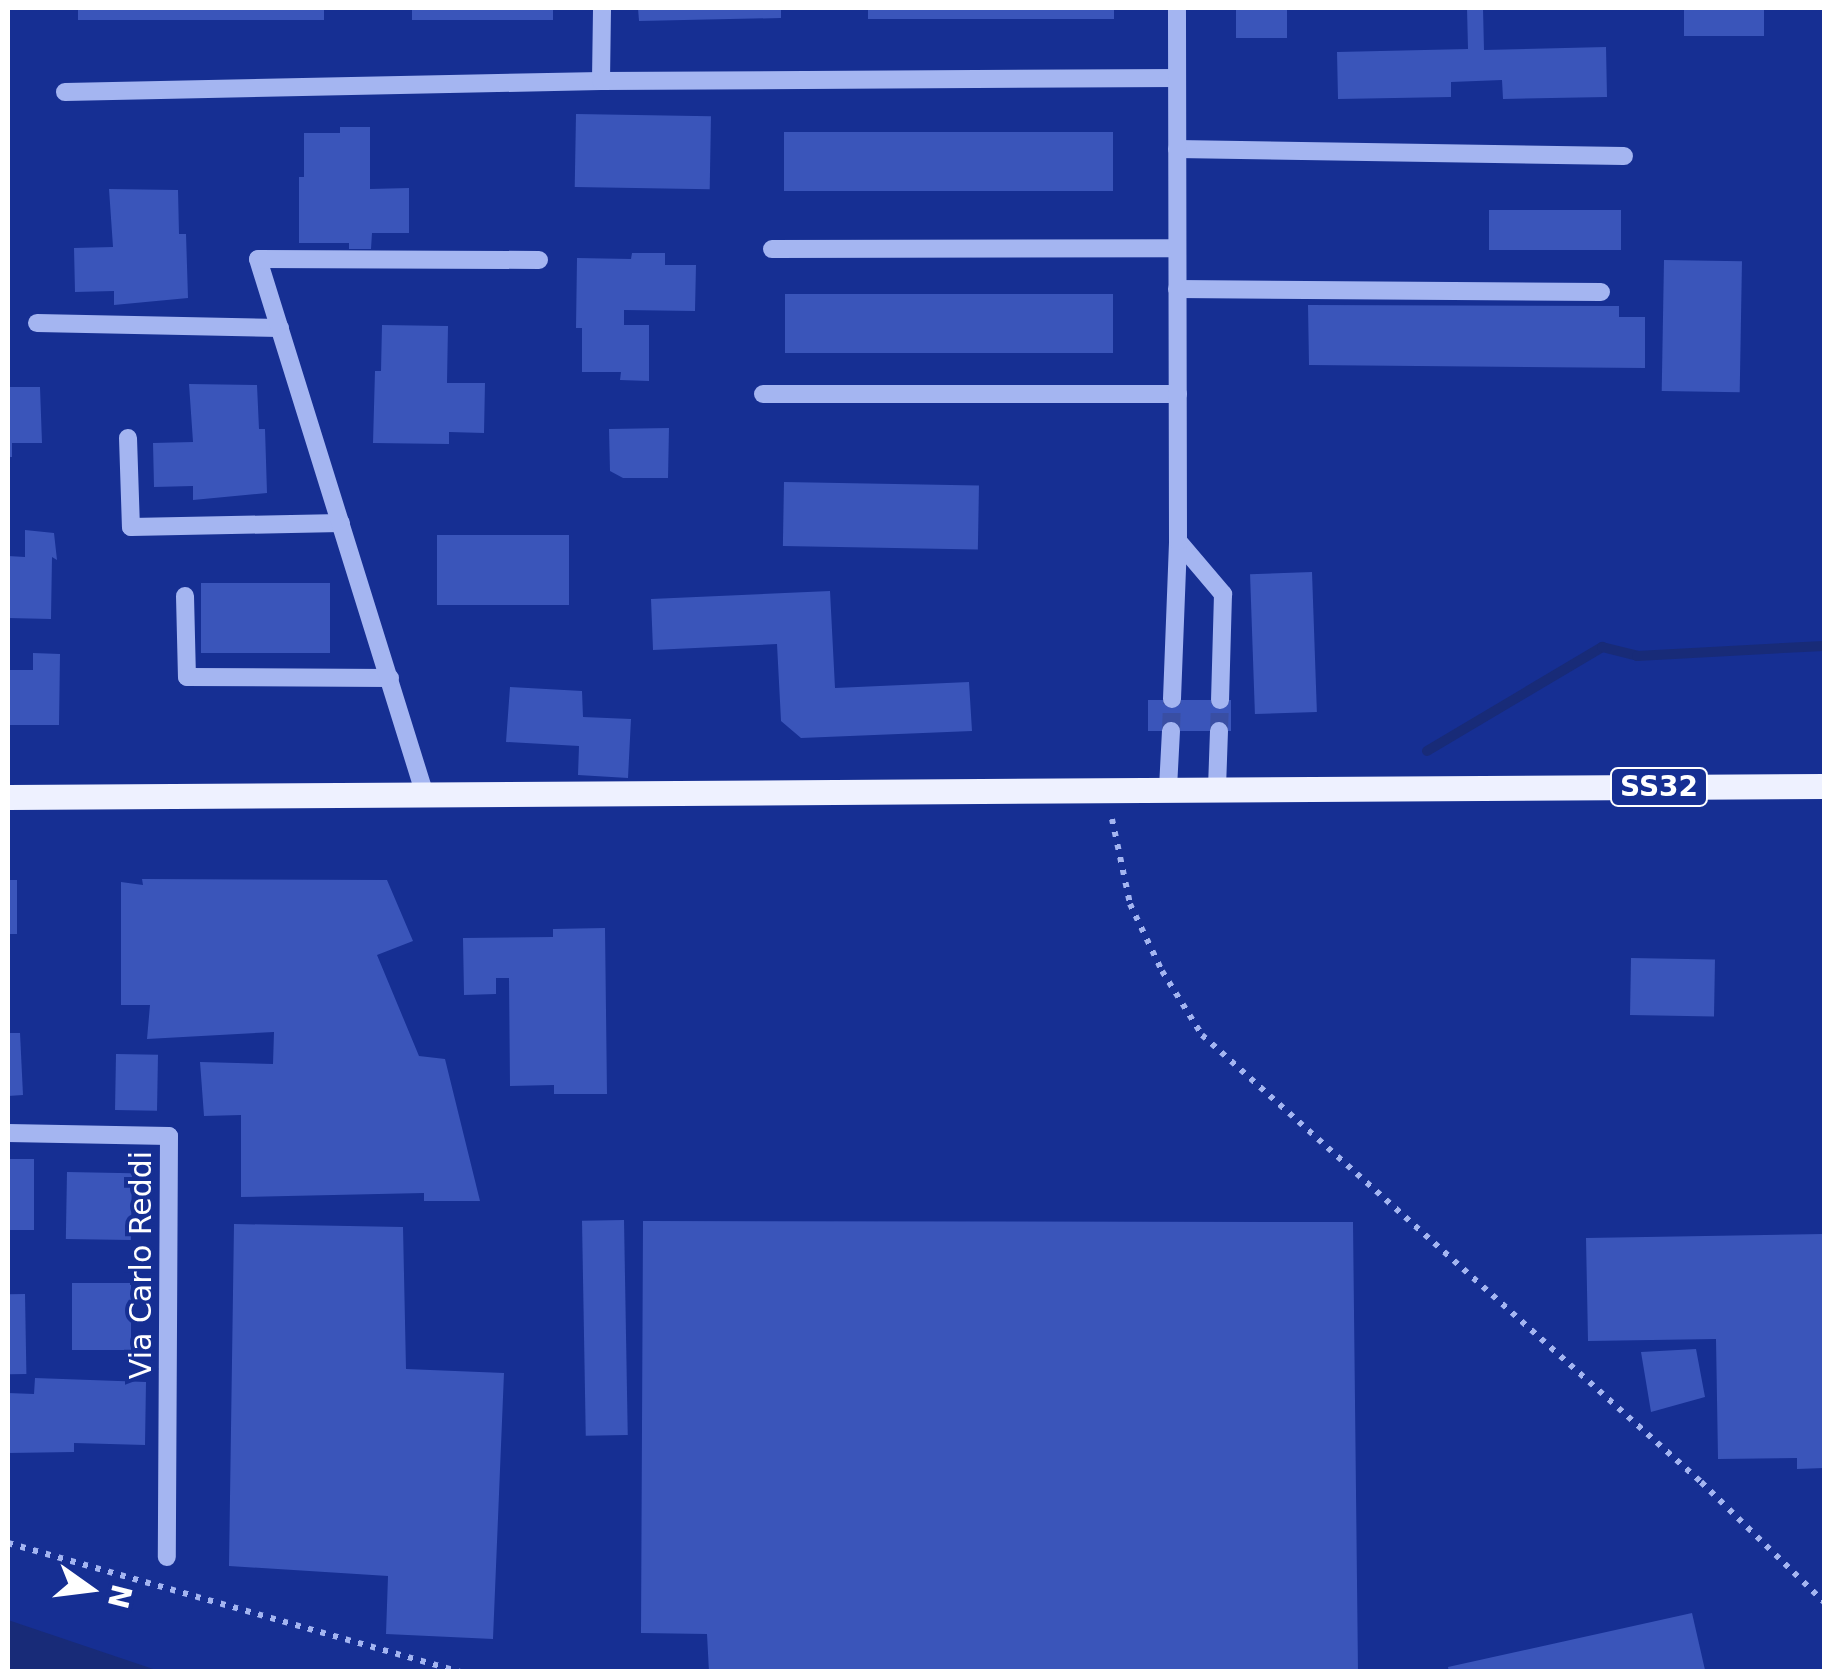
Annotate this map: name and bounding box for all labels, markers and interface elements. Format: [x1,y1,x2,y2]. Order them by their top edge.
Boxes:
road number: SS32 [1609,764,1709,810]
street label: Via Carlo Reddi [123,1151,159,1379]
north arrow [40,1539,140,1639]
text: N [101,1581,138,1612]

